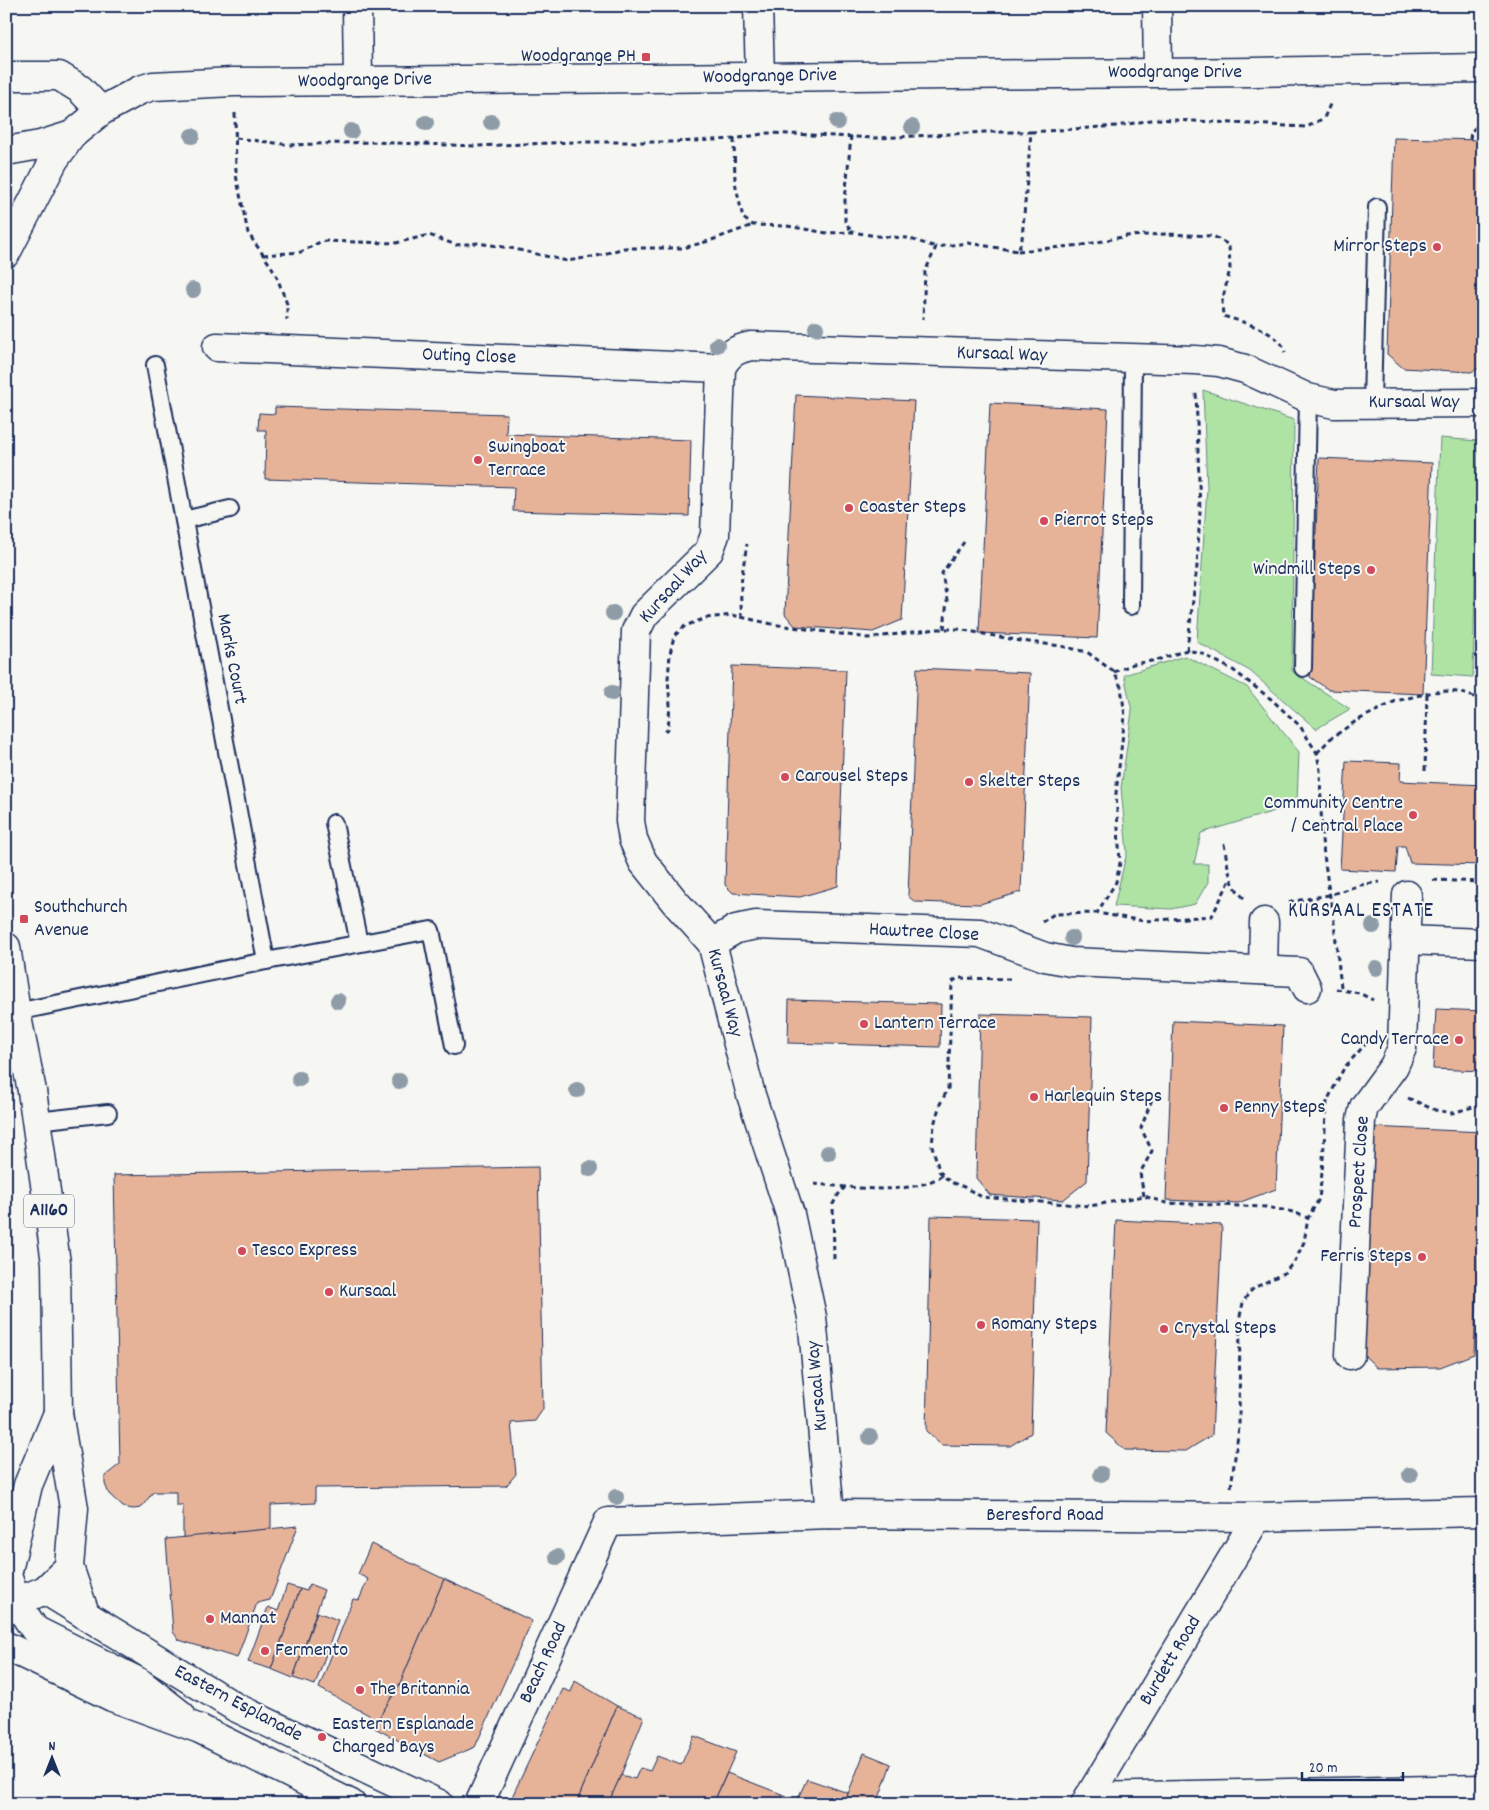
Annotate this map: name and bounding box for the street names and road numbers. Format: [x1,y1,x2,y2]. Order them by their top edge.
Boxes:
street label: Woodgrange Drive [1108,59,1242,87]
street label: Woodgrange Drive [703,62,838,92]
street label: Woodgrange Drive [298,66,433,96]
street label: Kursaal Way [956,339,1049,371]
street label: Outing Close [421,341,517,373]
street label: Kursaal Way [1369,389,1460,417]
street label: Kursaal Way [633,543,715,630]
street label: Marks Court [208,611,254,707]
street label: Hawtree Close [868,916,980,950]
street label: Kursaal Way [699,946,750,1041]
street label: Prospect Close [1342,1115,1378,1229]
road number: A1160 [24,1194,74,1228]
street label: Kursaal Way [800,1339,836,1432]
street label: Beresford Road [986,1502,1104,1530]
street label: Burdett Road [1133,1611,1209,1711]
street label: Beach Road [513,1618,575,1708]
street label: Eastern Esplanade [169,1658,307,1750]

